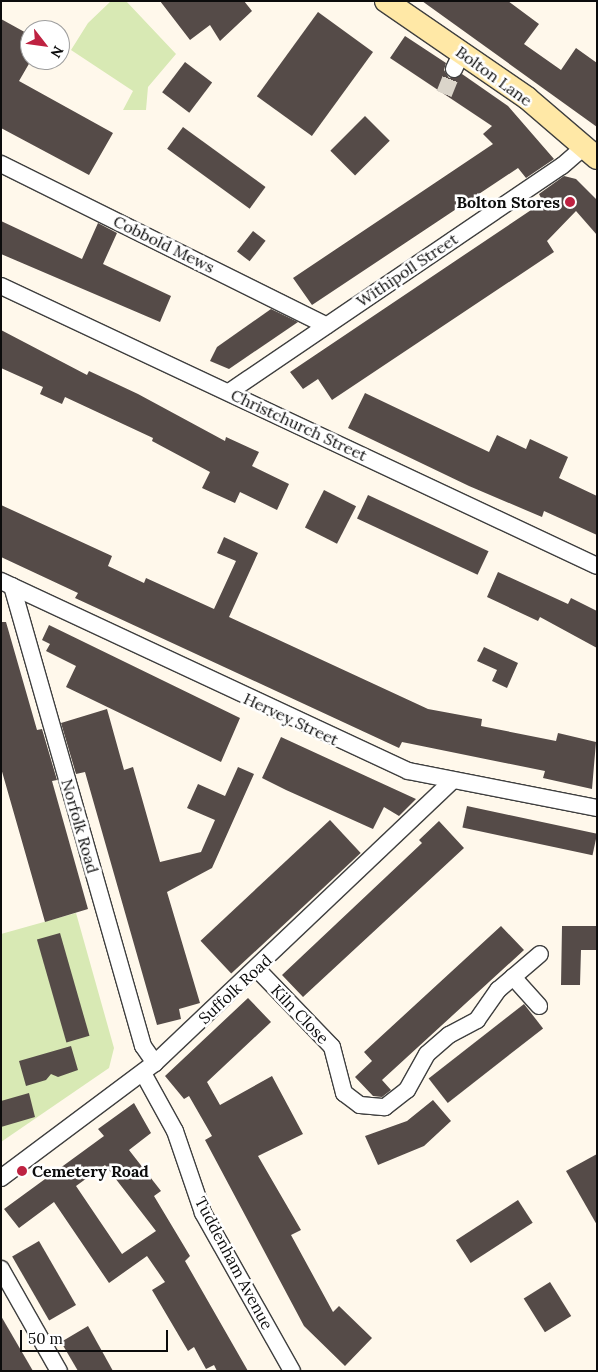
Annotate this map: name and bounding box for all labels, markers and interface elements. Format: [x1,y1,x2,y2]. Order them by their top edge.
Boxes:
north arrow [20,20,70,70]
street label: Bolton Lane [452,42,536,110]
text: N [47,43,68,61]
place label: Bolton Stores [456,192,560,212]
marker: Bolton Stores [564,196,576,208]
street label: Cobbold Mews [110,211,218,277]
street label: Withipoll Street [353,229,461,311]
street label: Christchurch Street [228,385,370,465]
street label: Hervey Street [241,689,341,749]
street label: Norfolk Road [57,777,103,875]
street label: Suffolk Road [194,950,276,1028]
street label: Kiln Close [267,980,333,1048]
place label: Cemetery Road [32,1161,149,1181]
marker: Cemetery Road [16,1165,28,1177]
street label: Tuddenham Avenue [191,1193,277,1333]
scale bar [22,1320,170,1352]
text: 50 m [28,1329,63,1348]

